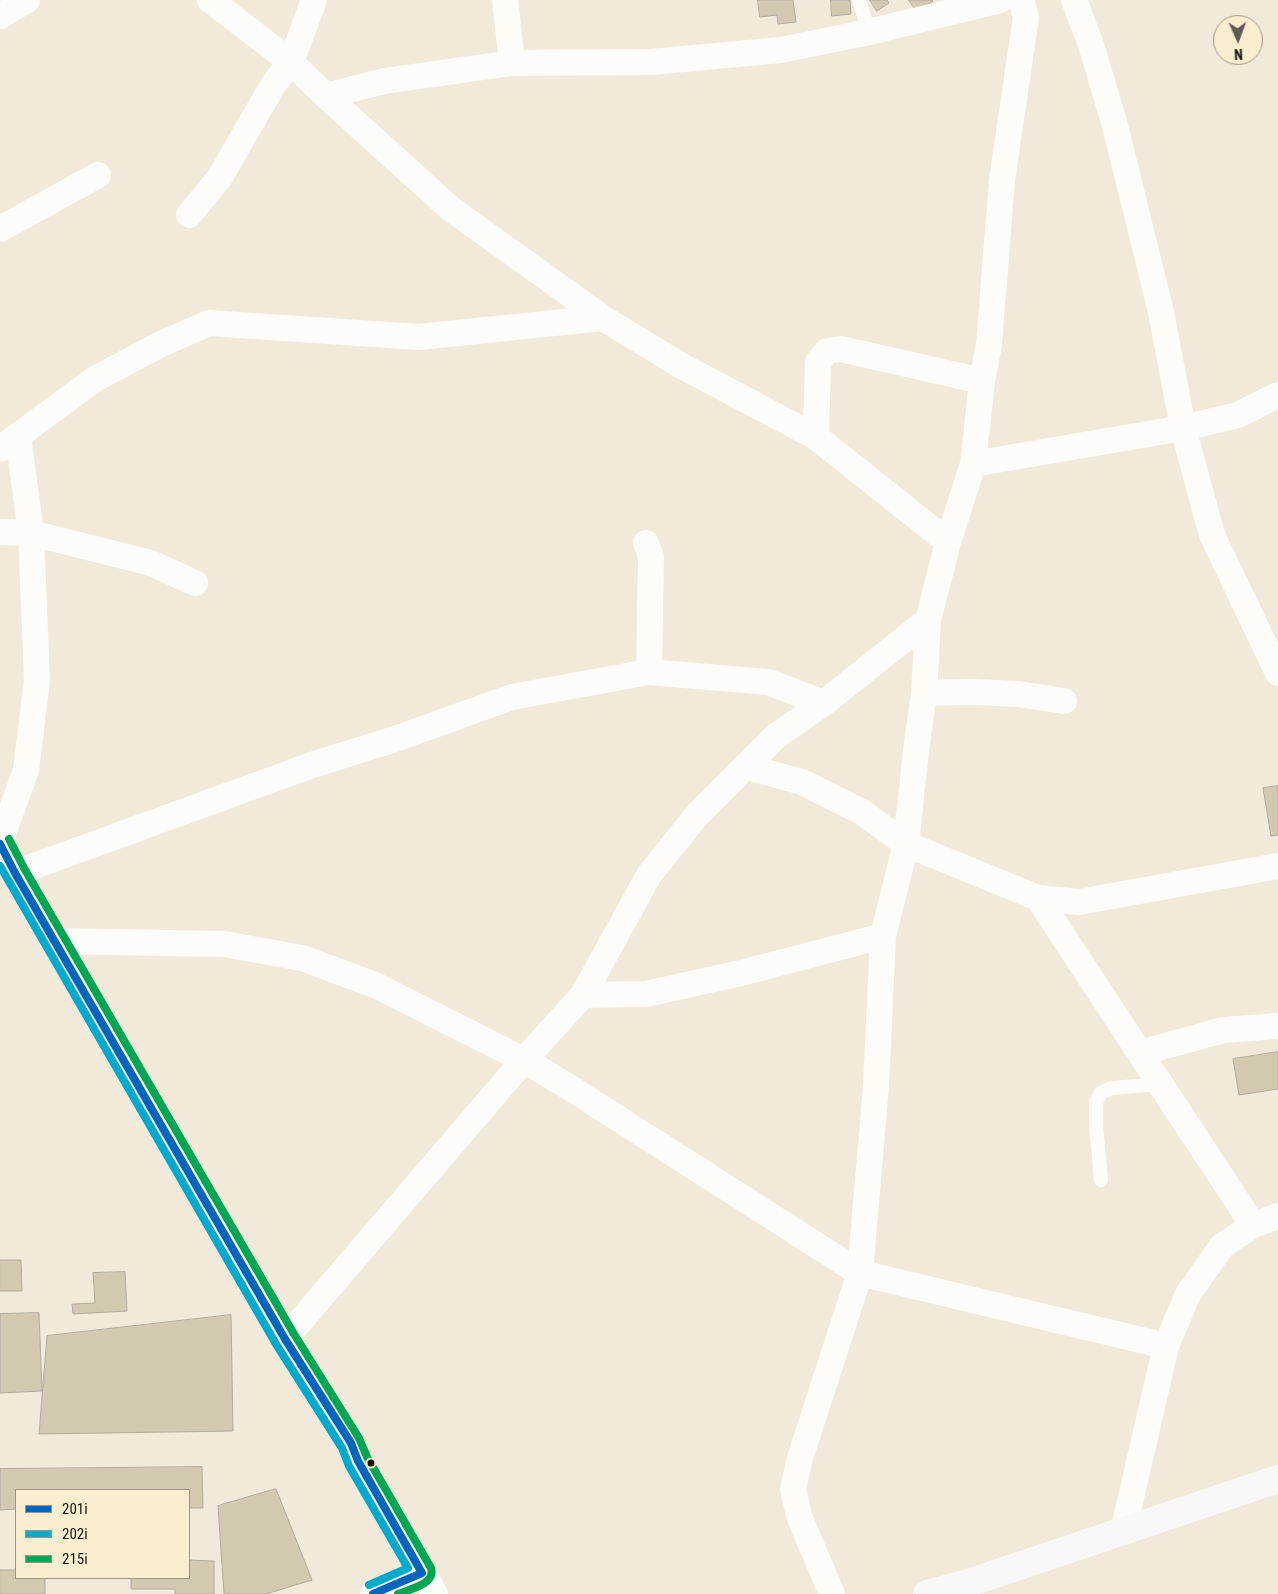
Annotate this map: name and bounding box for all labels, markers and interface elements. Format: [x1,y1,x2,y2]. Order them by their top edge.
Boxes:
north arrow [1213,15,1263,65]
text: N [1234,46,1243,62]
unlabelled marker [366,1458,376,1468]
legend [15,1489,190,1579]
text: 201i [62,1500,88,1518]
text: 202i [62,1525,88,1543]
text: 215i [62,1550,88,1568]

